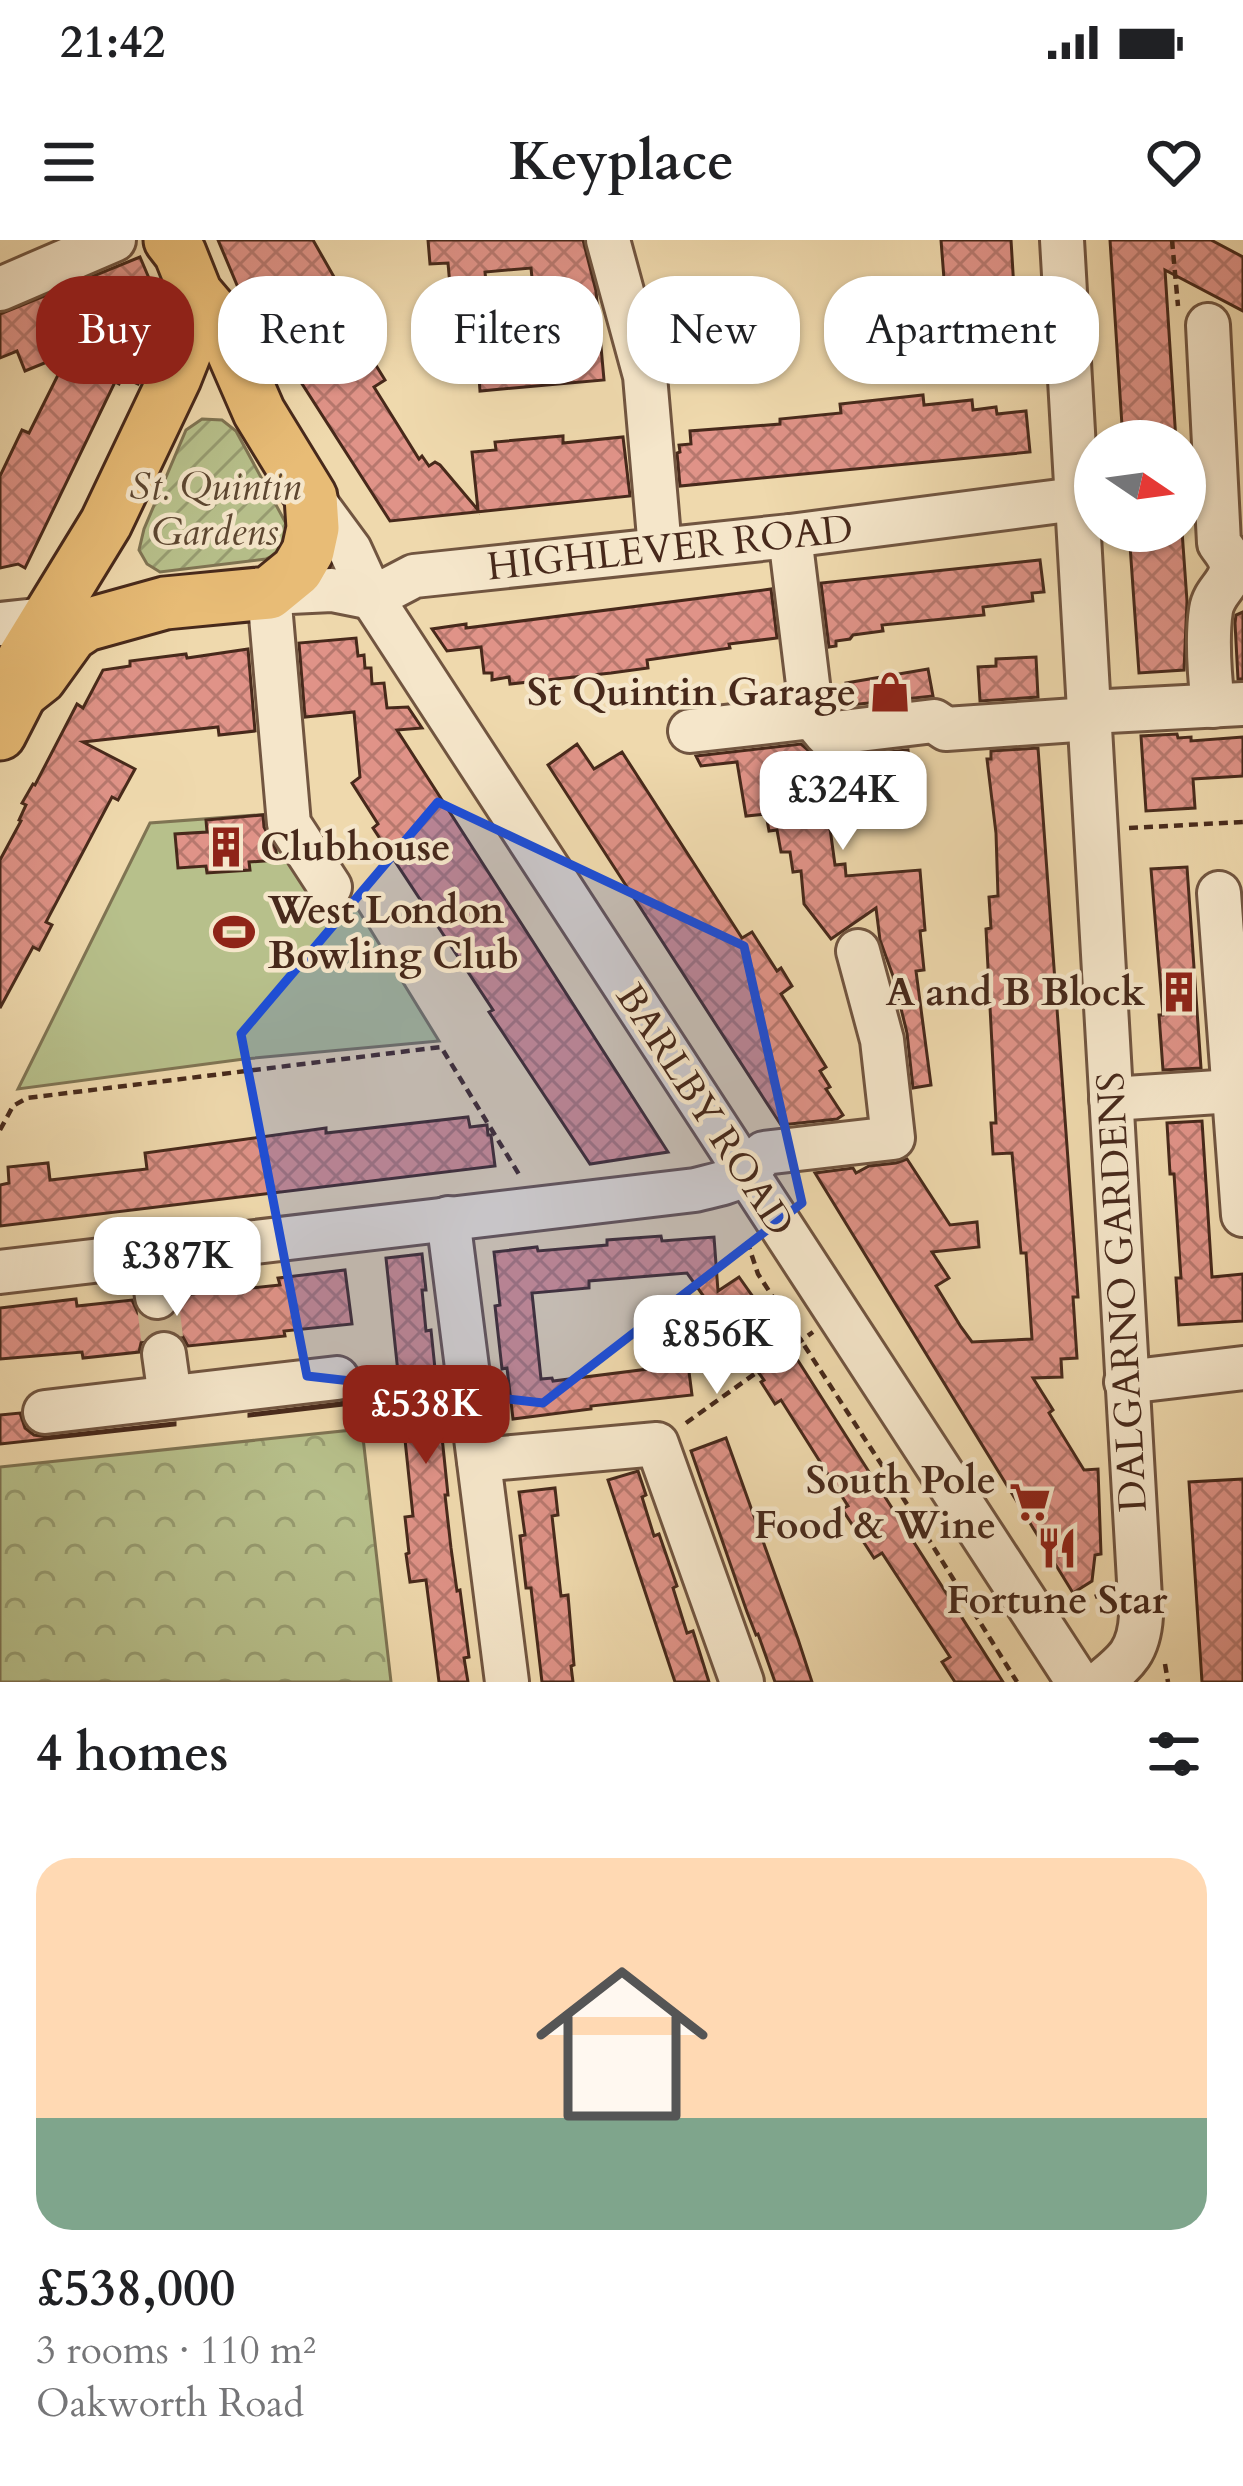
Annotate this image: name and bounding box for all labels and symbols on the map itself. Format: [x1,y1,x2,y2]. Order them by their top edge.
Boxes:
north arrow [1074,420,1206,552]
park label: St. Quintin Gardens [129,460,301,558]
street label: HIGHLEVER ROAD [485,502,855,594]
place label: St Quintin Garage [527,666,856,719]
shop icon: St Quintin Garage [867,669,913,715]
pin: £324K [759,751,927,853]
place label: Clubhouse [260,821,451,874]
building icon: Clubhouse [203,824,249,870]
place label: West London Bowling Club [267,884,519,982]
sports icon: West London Bowling Club [211,909,257,955]
place label: A and B Block [886,966,1146,1019]
building icon: A and B Block [1156,969,1202,1015]
street label: BARLBY ROAD [604,974,806,1246]
street label: DALGARNO GARDENS [1084,1071,1160,1513]
pin: £387K [93,1217,261,1319]
pin: £856K [633,1295,801,1397]
pin: £538K [342,1365,510,1467]
place label: South Pole Food & Wine [754,1454,996,1552]
supermarket icon: South Pole Food & Wine [1007,1479,1053,1525]
restaurant icon: Fortune Star [1034,1525,1080,1571]
place label: Fortune Star [947,1574,1168,1627]

